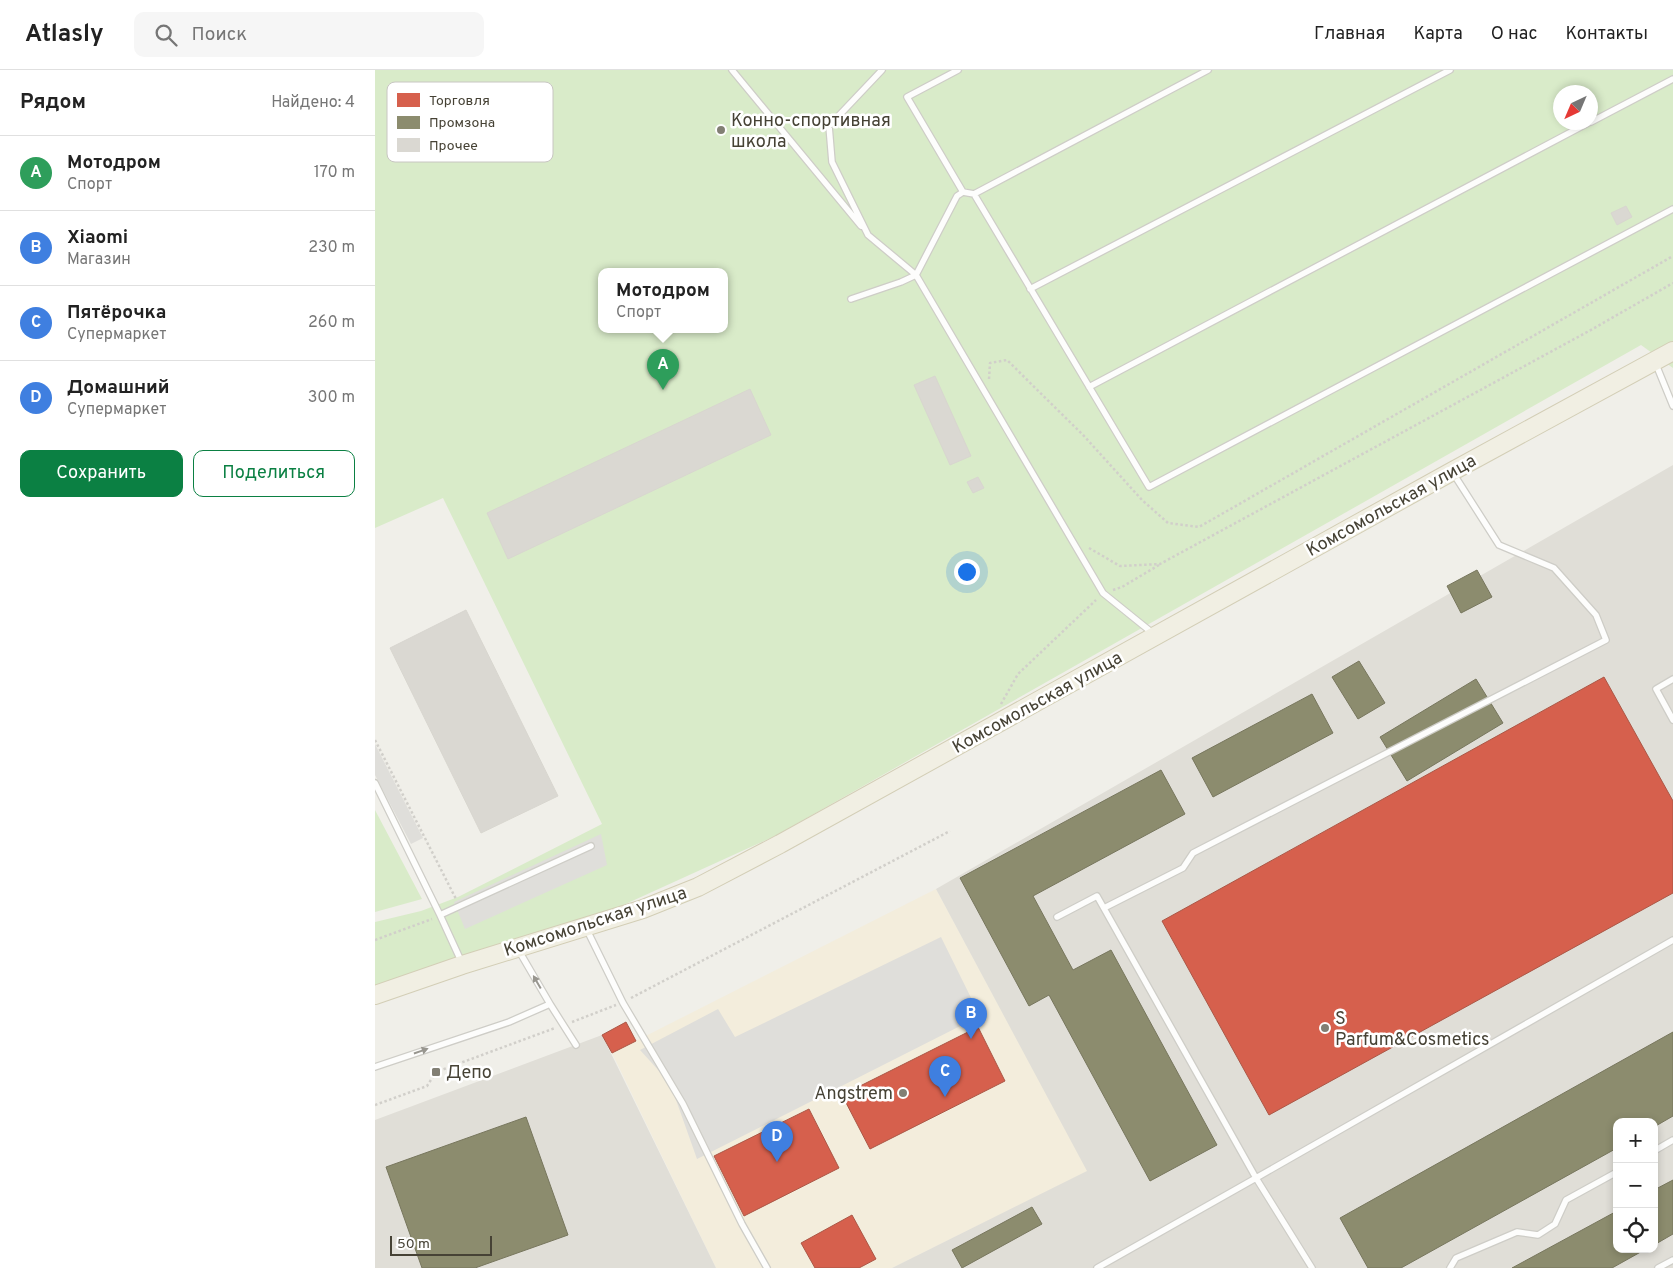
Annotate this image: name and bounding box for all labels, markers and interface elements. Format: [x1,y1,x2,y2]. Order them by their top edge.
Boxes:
search box [134,12,484,57]
text: Atlasly [25,20,104,50]
icon: search [152,21,180,49]
text: Поиск [192,23,247,47]
text: Главная [1314,23,1385,46]
text: Карта [1413,23,1463,46]
text: О нас [1491,23,1537,46]
text: Контакты [1565,23,1648,46]
legend [387,82,553,162]
north arrow [1553,85,1598,130]
text: Рядом [20,89,86,116]
text: Найдено: 4 [271,93,355,113]
text: Торговля [429,93,490,110]
place label: Конно-спортивная школа [731,110,891,154]
text: Промзона [429,115,495,132]
marker: Конно-спортивная школа [715,124,727,136]
text: Прочее [429,138,478,155]
text: Мотодром [67,151,161,175]
text: A [30,163,42,183]
text: 170 m [314,163,355,183]
text: Спорт [67,175,112,195]
text: Xiaomi [67,226,128,250]
text: B [30,238,42,258]
text: 230 m [308,238,355,258]
text: Магазин [67,250,131,270]
popup [598,268,728,333]
text: Мотодром [616,279,710,303]
text: Пятёрочка [67,301,166,325]
text: Спорт [616,303,661,323]
text: C [31,313,41,333]
text: 260 m [308,313,355,333]
text: Супермаркет [67,325,167,345]
pin: A [647,349,679,390]
text: Домашний [67,376,170,400]
text: D [30,388,42,408]
text: 300 m [308,388,355,408]
text: Супермаркет [67,400,167,420]
button: Сохранить [20,450,183,497]
button: Поделиться [193,450,355,497]
street label: Комсомольская улица [1303,450,1481,563]
your location [954,559,980,585]
street label: Комсомольская улица [949,647,1127,760]
street label: Комсомольская улица [501,882,690,963]
one-way arrow [533,976,542,989]
pin: B [955,998,987,1039]
place label: S Parfum&Cosmetics [1335,1008,1489,1052]
marker: S Parfum&Cosmetics [1319,1022,1331,1034]
one-way arrow [414,1047,429,1055]
pin: C [929,1056,961,1097]
place label: Депо [446,1062,492,1085]
marker: Депо [430,1066,442,1078]
place label: Angstrem [814,1083,893,1106]
marker: Angstrem [897,1087,909,1099]
map controls [1613,1118,1658,1253]
button: + [1613,1118,1658,1163]
pin: D [761,1121,793,1162]
button: − [1613,1163,1658,1208]
button: locate [1613,1208,1658,1253]
scale bar [390,1233,493,1256]
text: 50 m [397,1236,430,1253]

